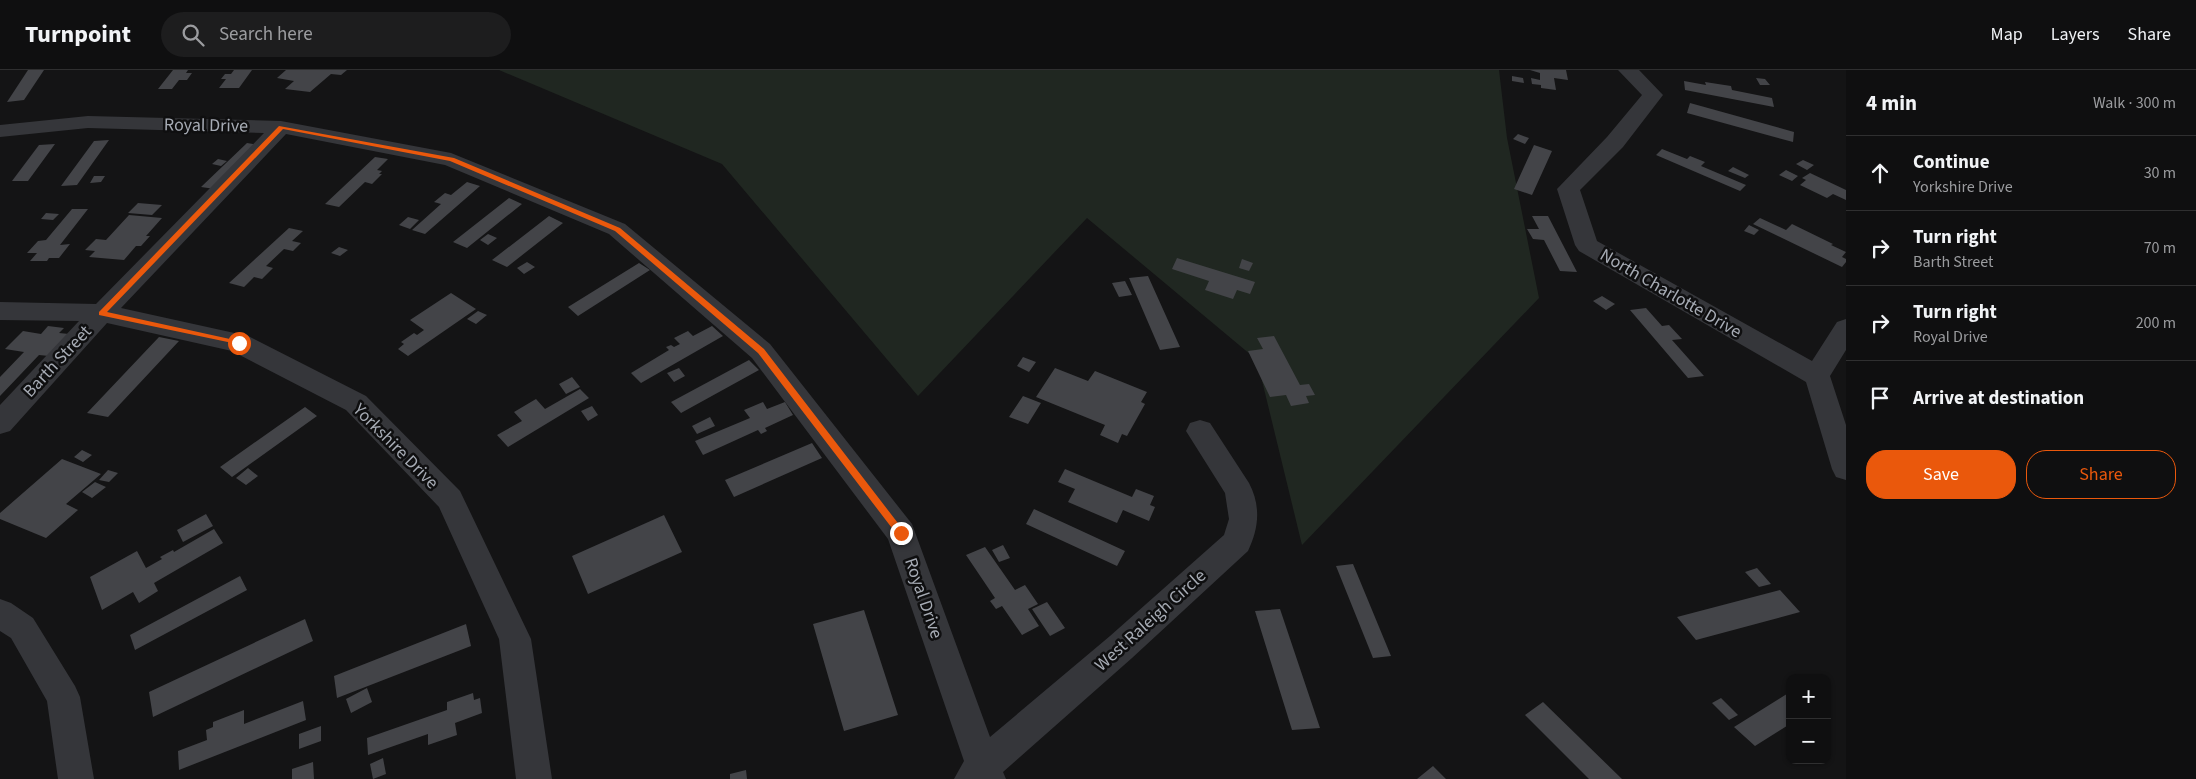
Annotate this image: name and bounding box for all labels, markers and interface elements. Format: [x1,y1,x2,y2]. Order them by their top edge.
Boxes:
search box [161,12,511,57]
text: Turnpoint [25,17,131,52]
icon: search [179,21,207,49]
text: Search here [219,21,313,48]
text: Map [1991,22,2023,47]
text: Layers [2051,22,2100,47]
text: Share [2128,22,2171,47]
text: 4 min [1866,88,1917,118]
text: Walk · 300 m [2093,92,2176,114]
street label: Royal Drive [164,112,248,139]
text: Continue [1913,149,1990,176]
icon: ahead [1866,159,1894,187]
text: 30 m [2144,162,2176,184]
text: Yorkshire Drive [1913,176,2013,198]
text: Turn right [1913,224,1997,251]
icon: right [1866,234,1894,262]
text: 70 m [2144,237,2176,259]
street label: North Charlotte Drive [1595,243,1746,344]
text: Barth Street [1913,251,1993,273]
text: Turn right [1913,299,1997,326]
icon: right [1866,309,1894,337]
text: 200 m [2136,312,2176,334]
street label: Barth Street [17,320,97,403]
text: Royal Drive [1913,326,1988,348]
route start [228,332,251,355]
icon: arrive [1866,384,1894,412]
text: Arrive at destination [1913,385,2084,412]
street label: Yorkshire Drive [346,397,444,495]
button: Save [1866,450,2016,499]
button: Share [2026,450,2176,499]
route end [890,522,913,545]
street label: Royal Drive [898,554,949,642]
street label: West Raleigh Circle [1089,563,1212,677]
map controls [1786,674,1831,764]
button: + [1786,674,1831,719]
button: − [1786,719,1831,764]

